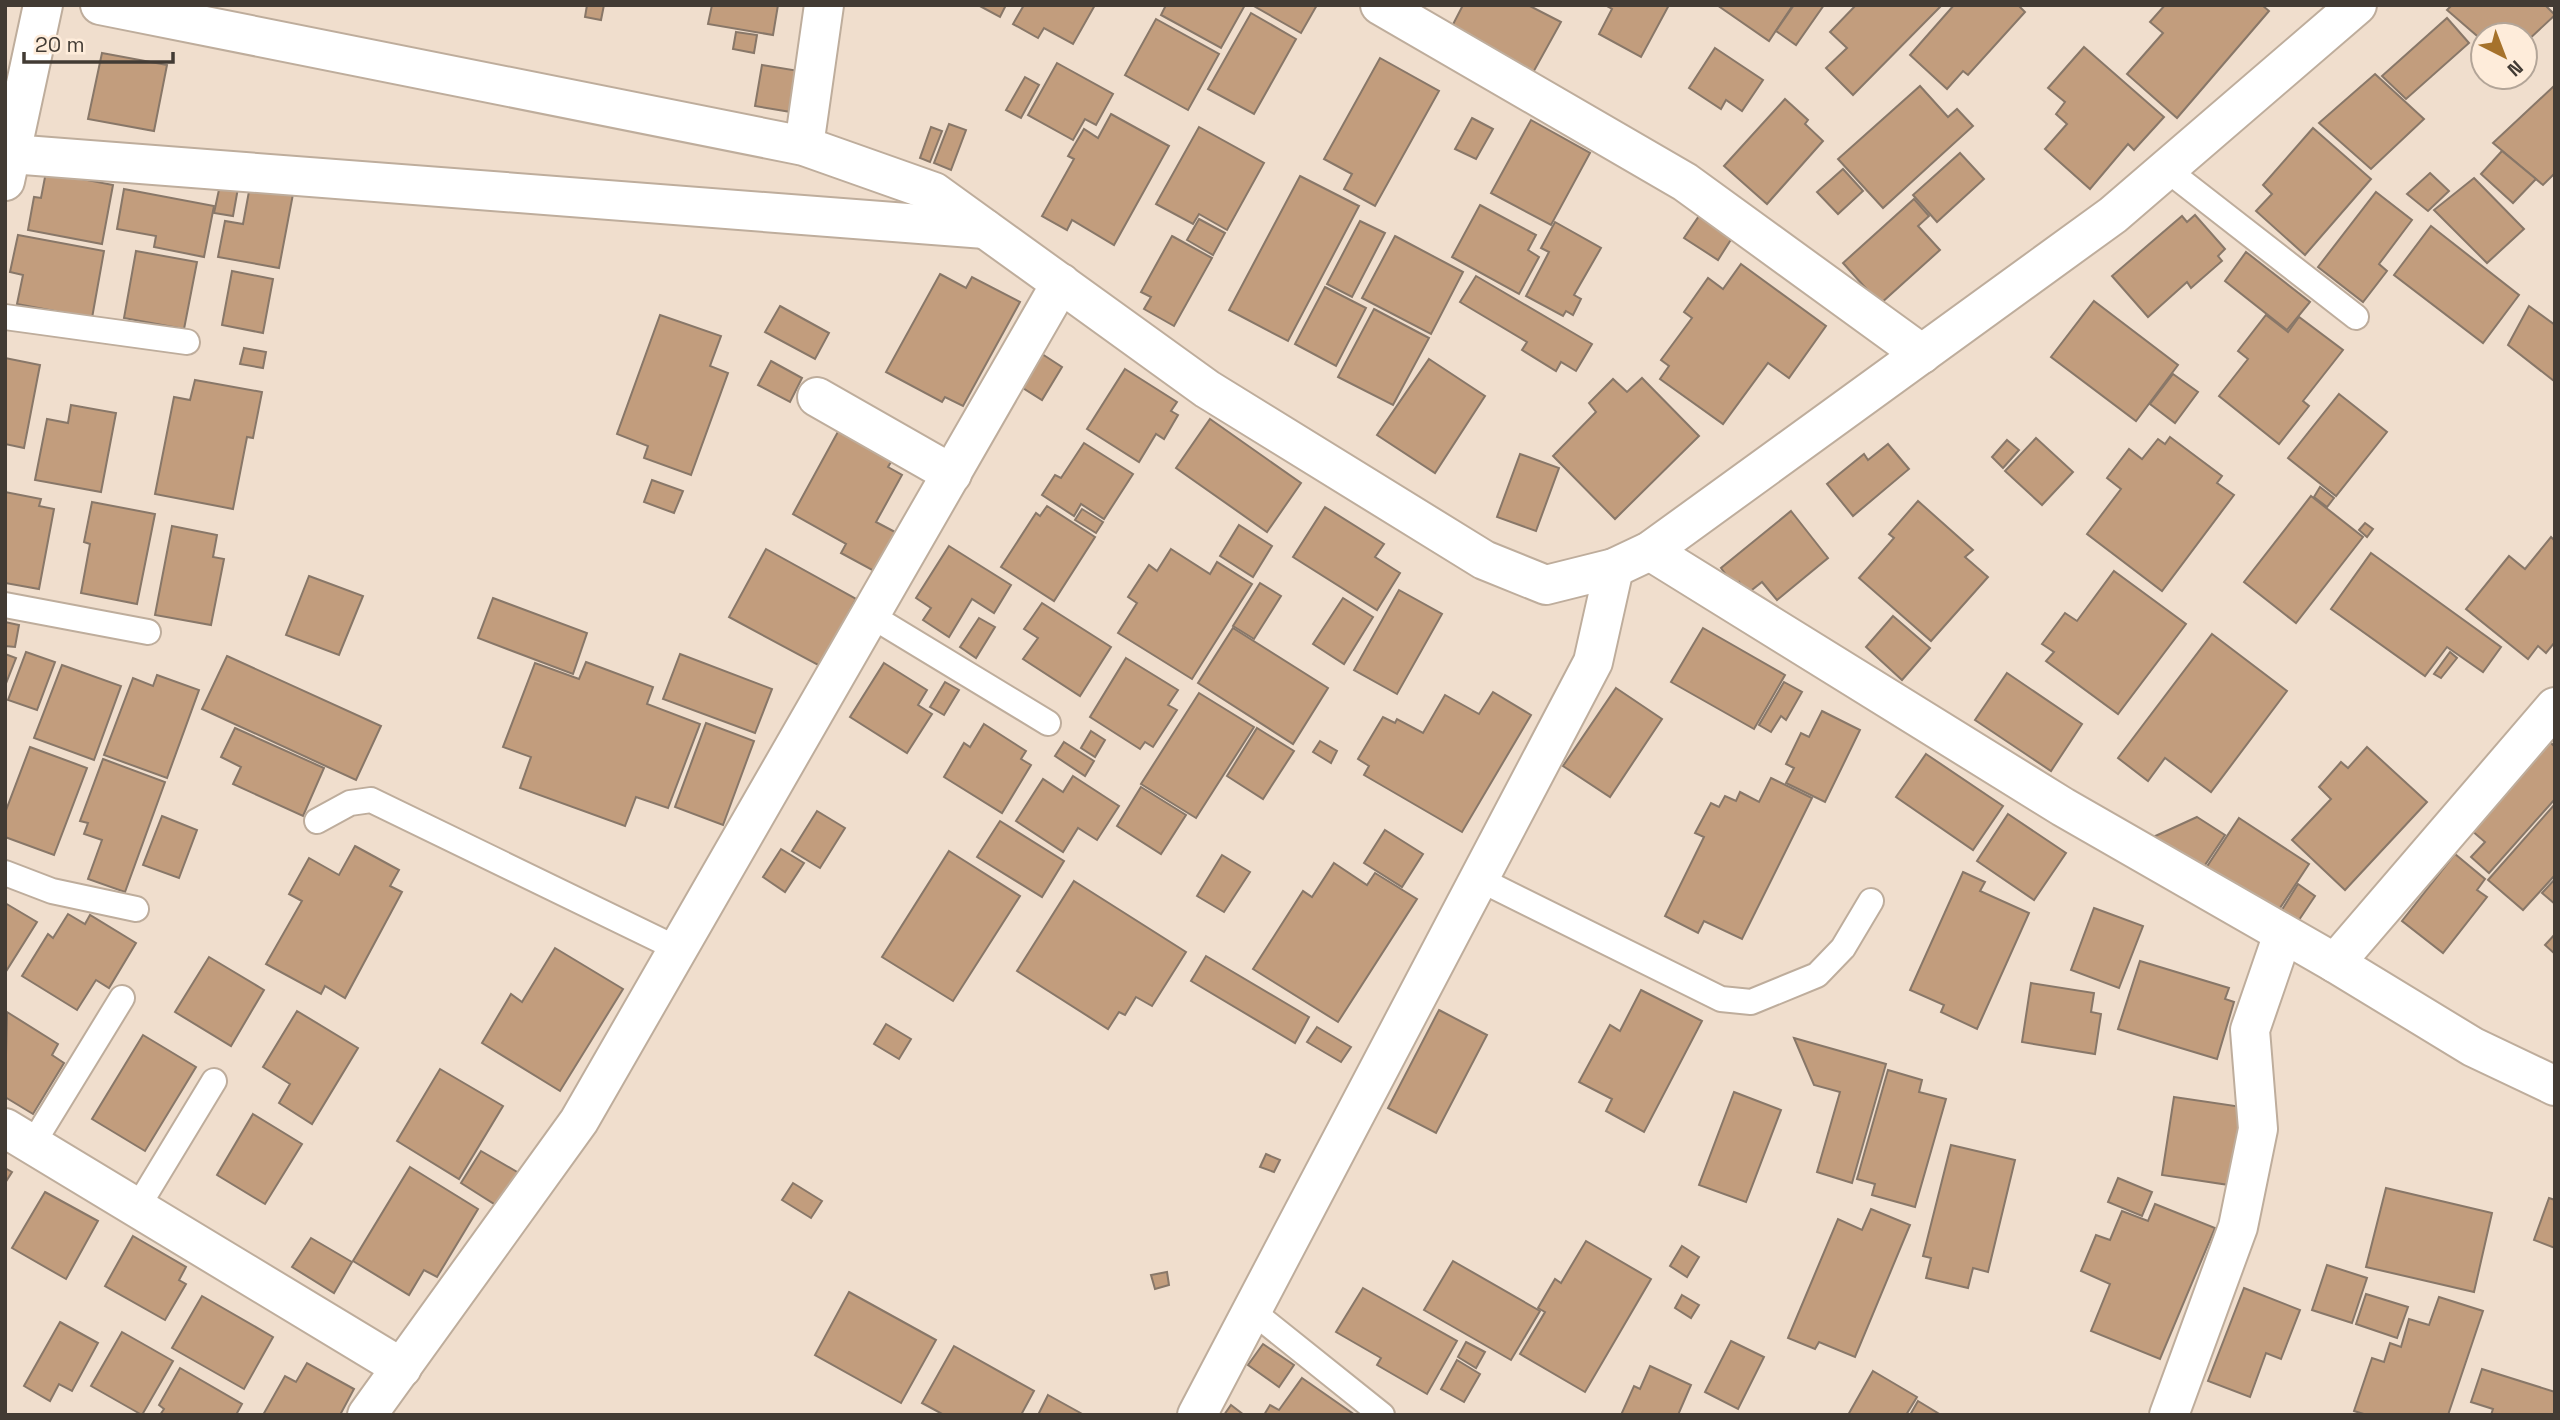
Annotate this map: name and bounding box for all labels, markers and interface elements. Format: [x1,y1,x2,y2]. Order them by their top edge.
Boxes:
scale bar [24,21,173,65]
north arrow [2469,21,2539,91]
text: 20 m [35,31,85,58]
text: N [2502,55,2528,82]

